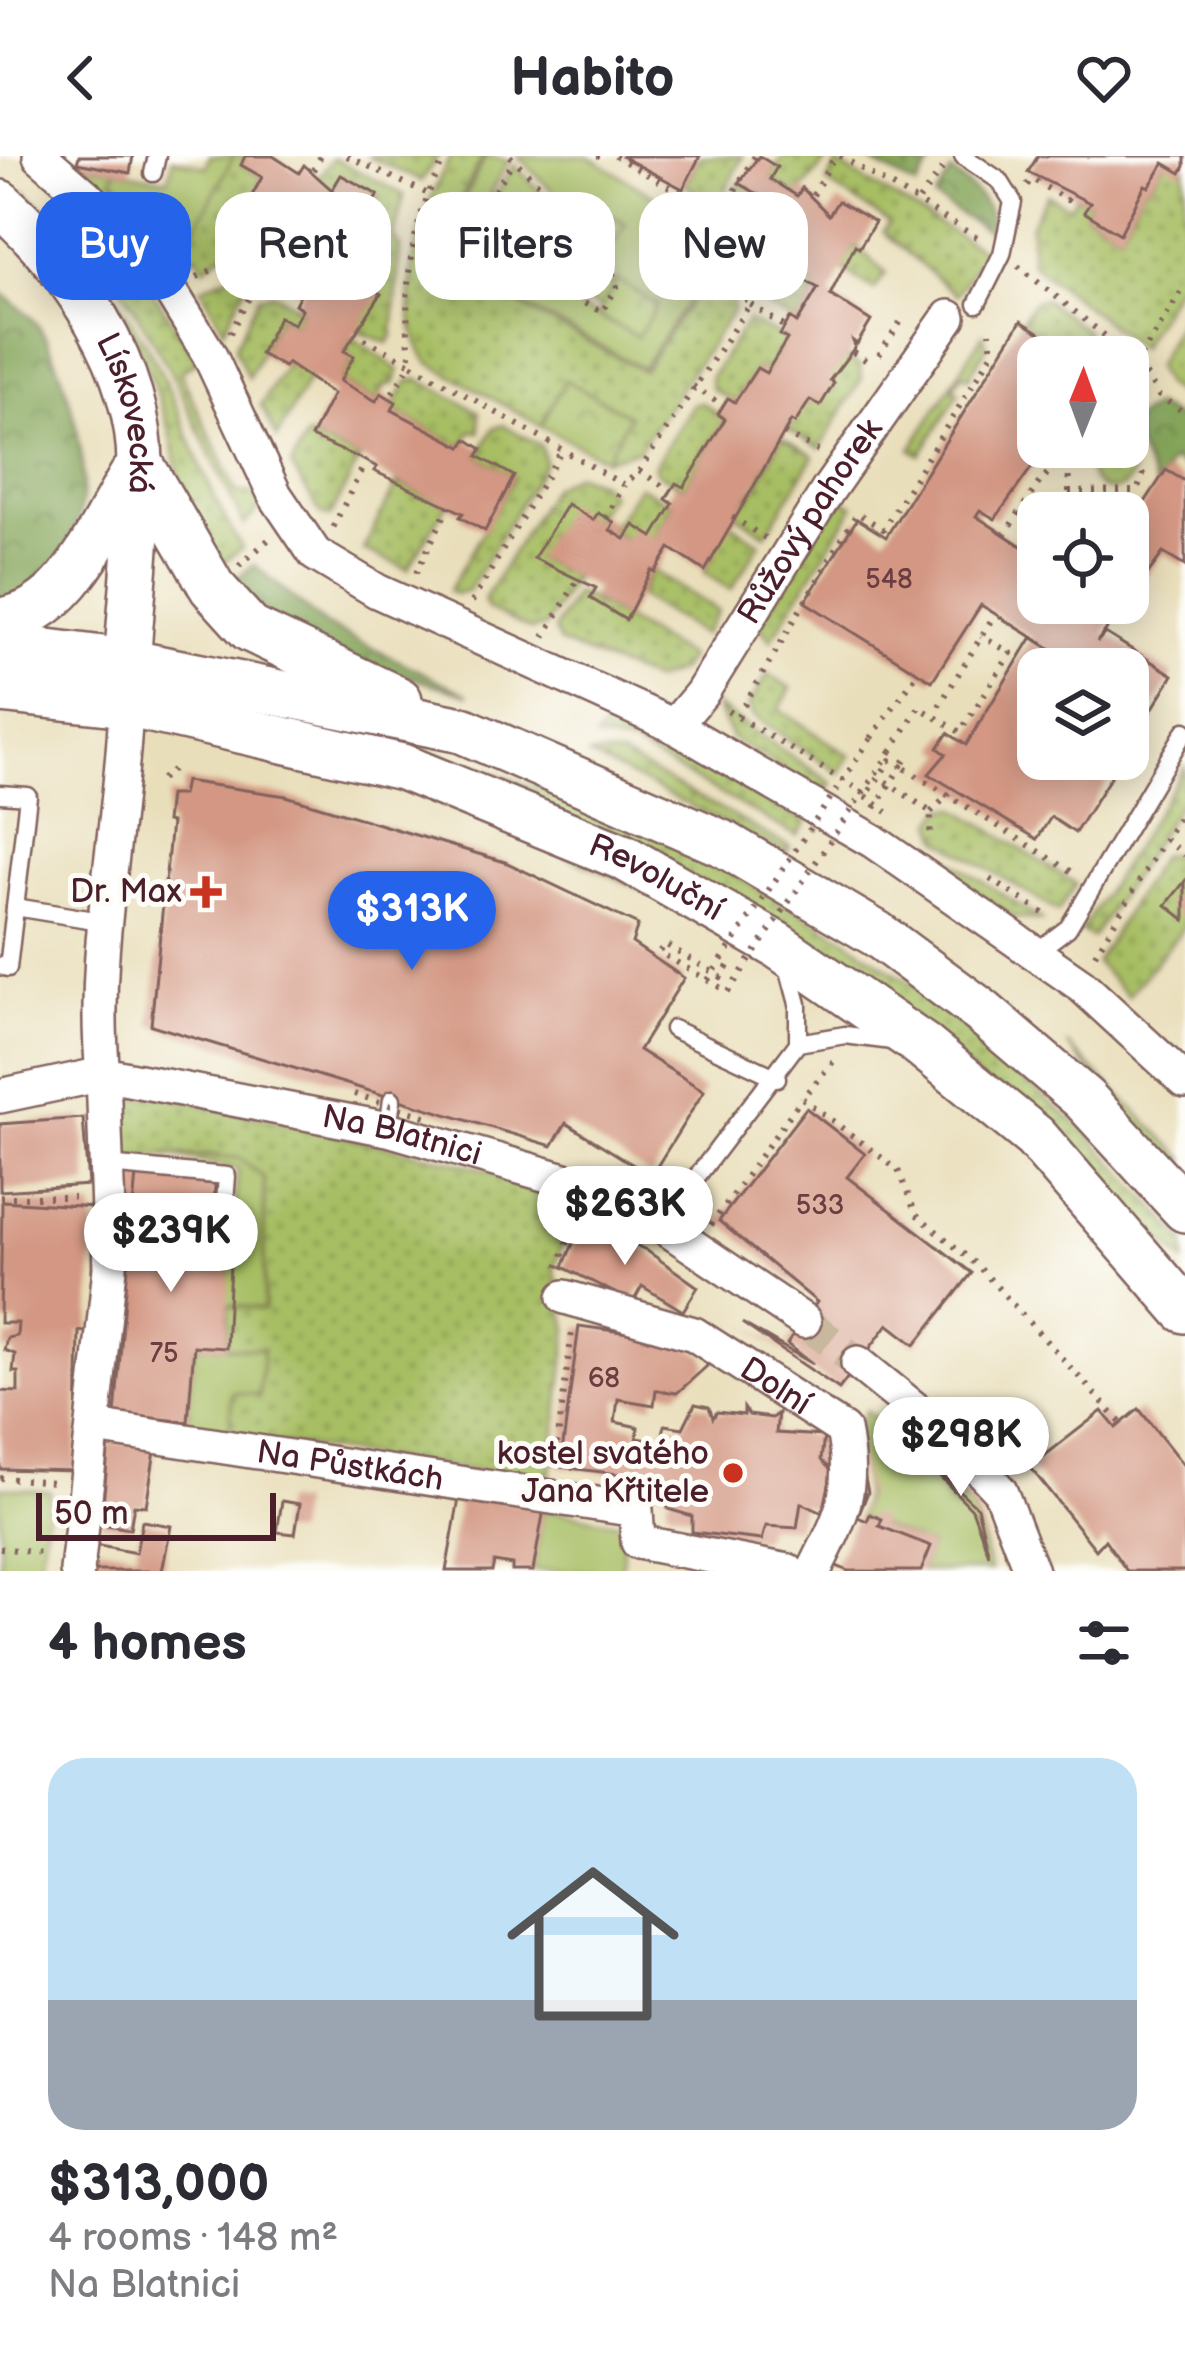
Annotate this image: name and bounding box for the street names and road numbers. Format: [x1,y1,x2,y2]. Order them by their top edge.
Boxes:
street label: Lískovecká [87,327,160,494]
street label: Růžový pahorek [729,411,892,632]
street label: Revoluční [583,825,730,930]
street label: Na Blatnici [319,1097,486,1175]
street label: Dolní [733,1349,818,1424]
street label: Na Půstkách [254,1432,446,1500]

